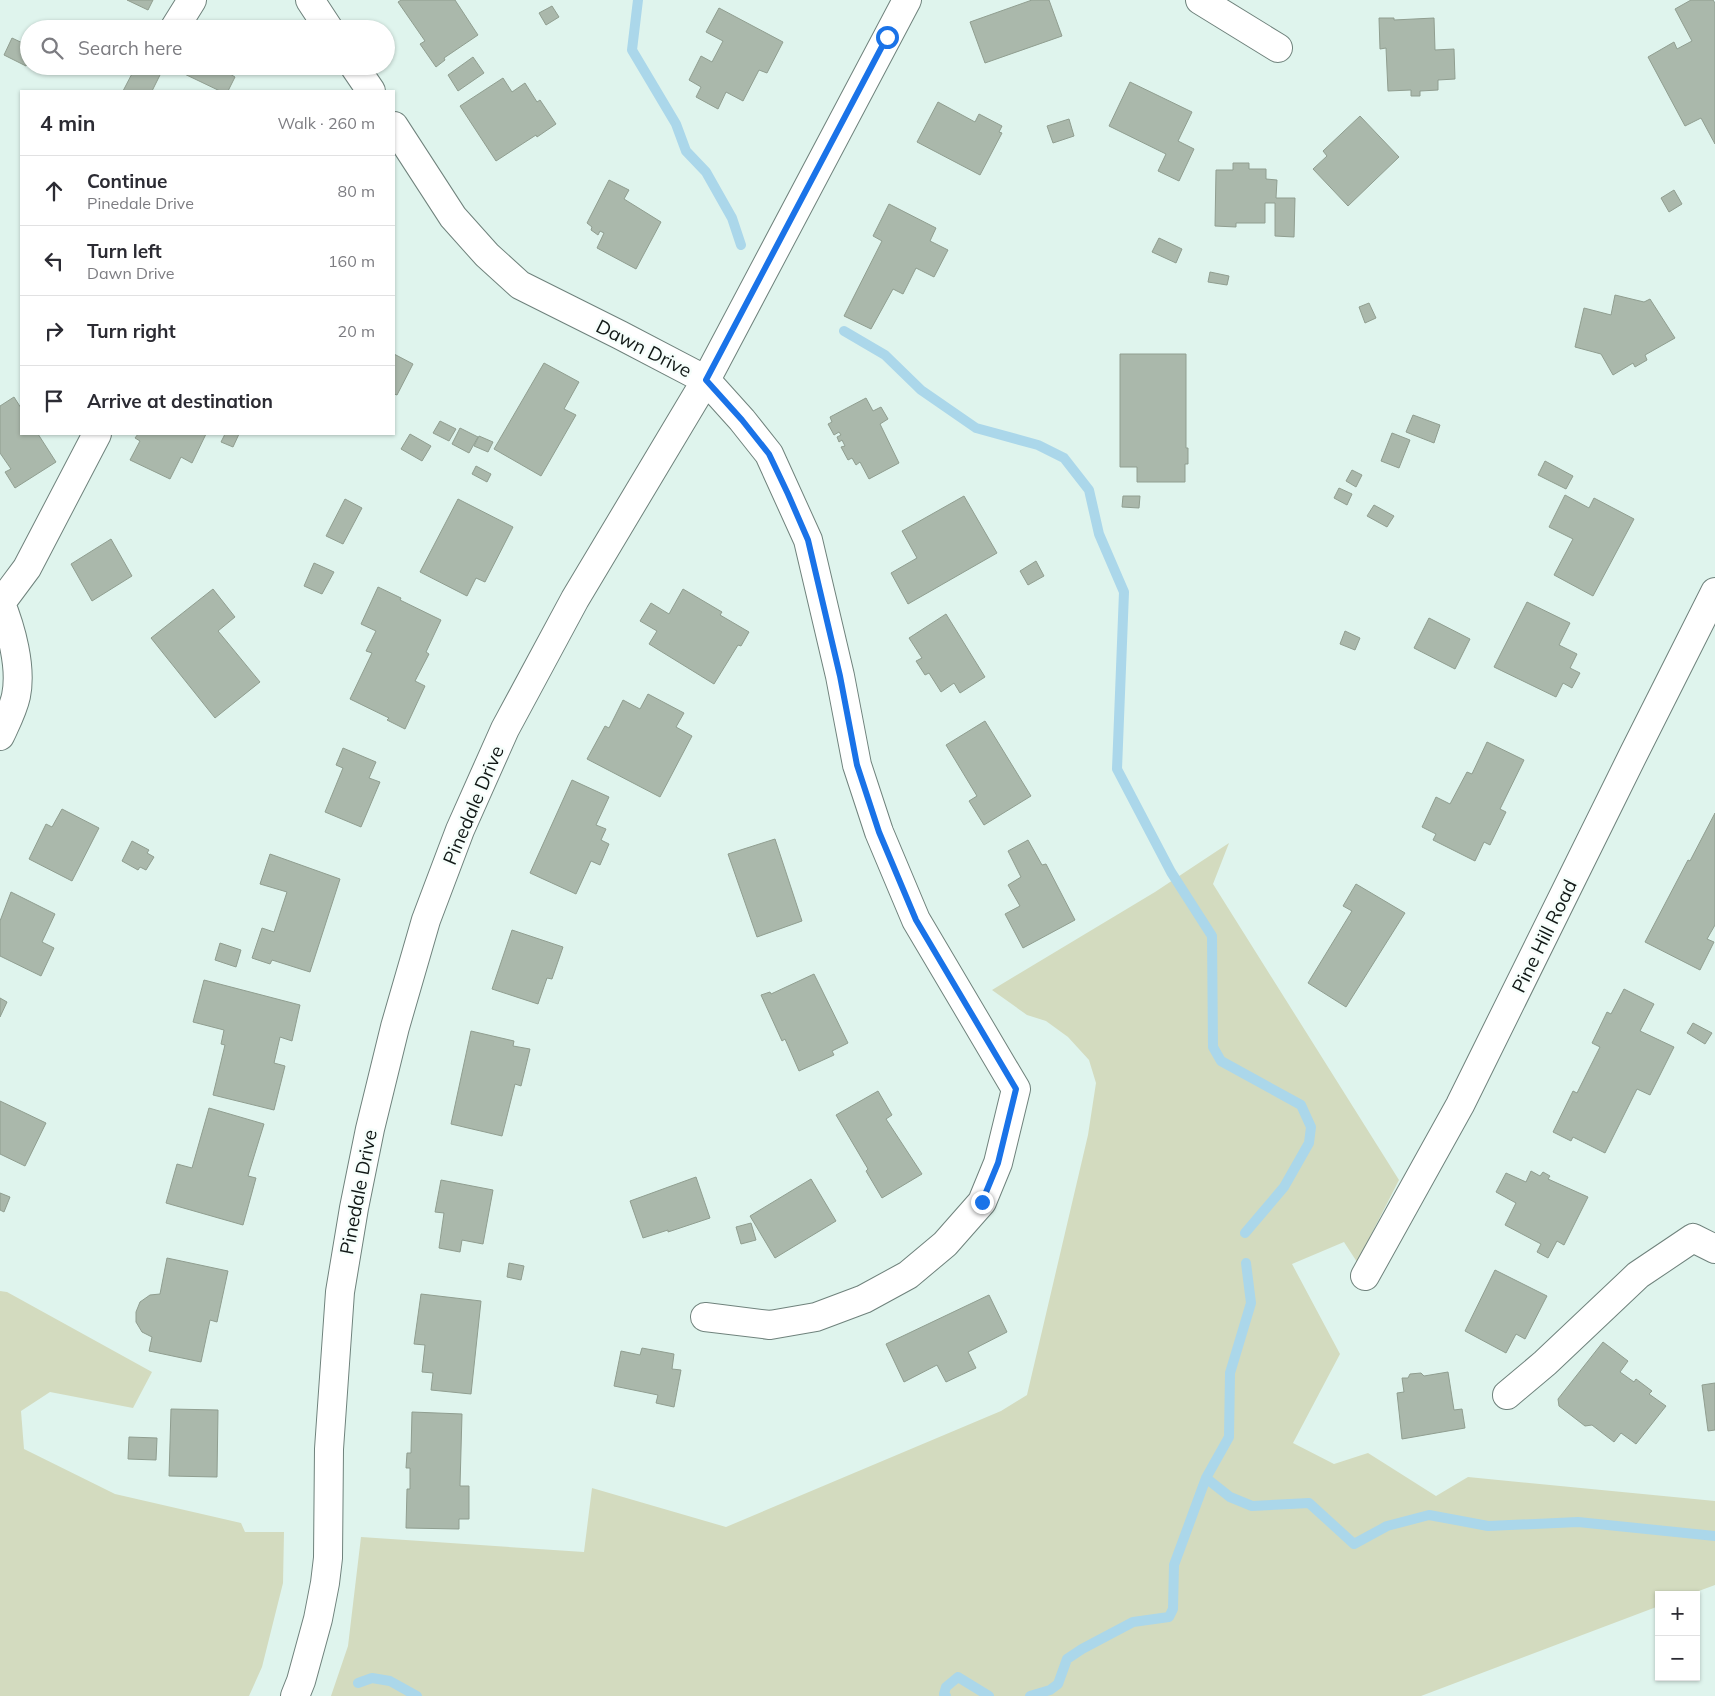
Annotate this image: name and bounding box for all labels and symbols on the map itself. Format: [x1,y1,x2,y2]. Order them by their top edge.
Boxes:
route start [876,26,899,49]
street label: Dawn Drive [592,314,696,382]
street label: Pinedale Drive [437,742,509,868]
street label: Pine Hill Road [1506,875,1582,997]
street label: Pinedale Drive [334,1127,382,1257]
route end [971,1191,994,1214]

